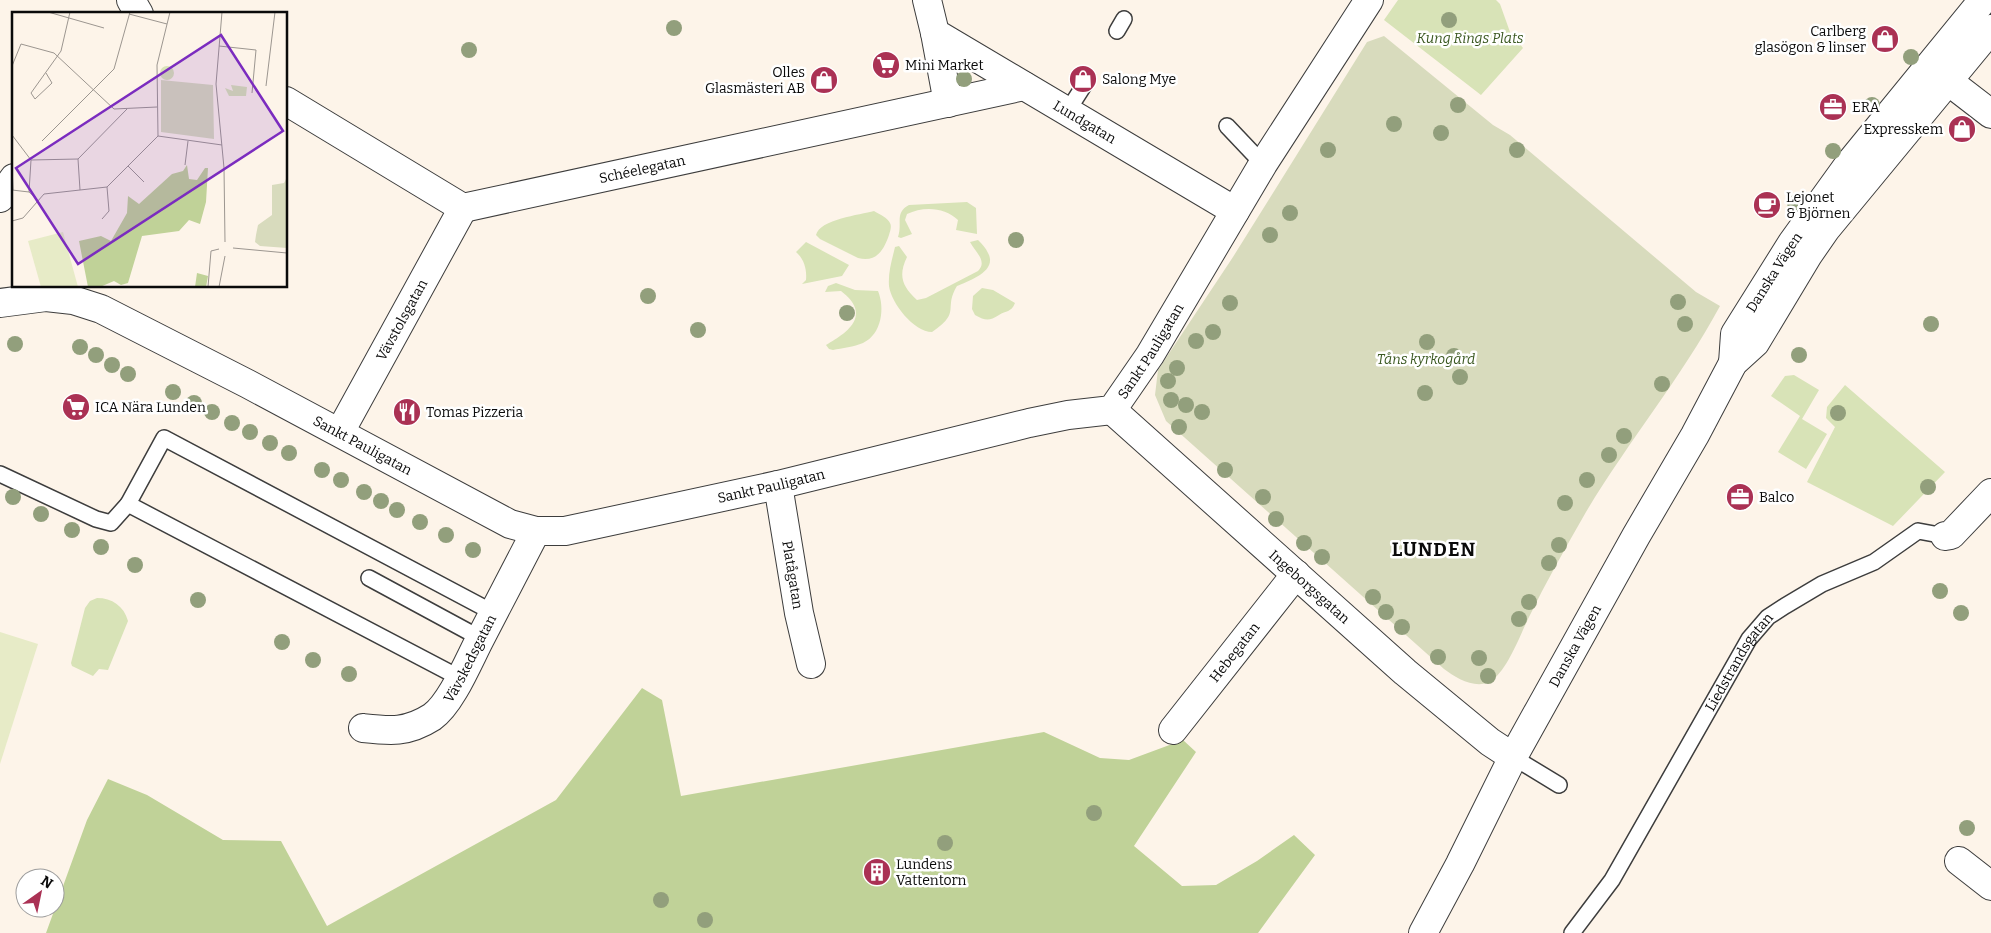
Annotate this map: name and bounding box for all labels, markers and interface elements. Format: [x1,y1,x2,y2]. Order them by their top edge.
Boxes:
inset map [12,12,288,288]
place label: Carlberg glasögon & linser [1755,23,1866,56]
shop icon: Carlberg glasögon & linser [1870,24,1900,54]
park label: Kung Rings Plats [1417,30,1524,47]
supermarket icon: Mini Market [871,50,901,80]
place label: Mini Market [905,57,983,74]
place label: Olles Glasmästeri AB [705,64,805,97]
shop icon: Salong Mye [1068,64,1098,94]
shop icon: Olles Glasmästeri AB [809,65,839,95]
place label: Salong Mye [1102,71,1176,88]
office icon: ERA [1818,92,1848,122]
street label: Lundgatan [1050,97,1119,147]
place label: ERA [1852,99,1880,116]
shop icon: Expresskem [1947,114,1977,144]
place label: Expresskem [1863,121,1944,138]
street label: Schéelegatan [597,151,687,187]
place label: Lejonet & Björnen [1786,189,1851,222]
cafe icon: Lejonet & Björnen [1752,190,1782,220]
street label: Danska Vägen [1742,229,1806,315]
street label: Vävstolsgatan [372,276,431,363]
street label: Sankt Pauligatan [1114,300,1187,402]
park label: Tåns kyrkogård [1377,351,1475,368]
supermarket icon: ICA Nära Lunden [61,392,91,422]
restaurant icon: Tomas Pizzeria [392,397,422,427]
place label: ICA Nära Lunden [95,399,206,416]
place label: Tomas Pizzeria [426,404,524,421]
street label: Sankt Pauligatan [310,412,415,479]
street label: Sankt Pauligatan [716,465,827,506]
office icon: Balco [1725,482,1755,512]
place label: Balco [1759,489,1794,506]
district label: LUNDEN [1392,538,1476,561]
street label: Platågatan [779,539,807,610]
street label: Ingeborgsgatan [1266,546,1353,627]
street label: Danska Vägen [1545,602,1605,690]
street label: Liedstrandsgatan [1701,609,1777,714]
street label: Vävskedsgatan [440,612,500,706]
street label: Hebegatan [1206,619,1263,685]
place label: Lundens Vattentorn [896,856,967,889]
building icon: Lundens Vattentorn [862,857,892,887]
north arrow [15,868,65,918]
text: N [38,872,56,893]

